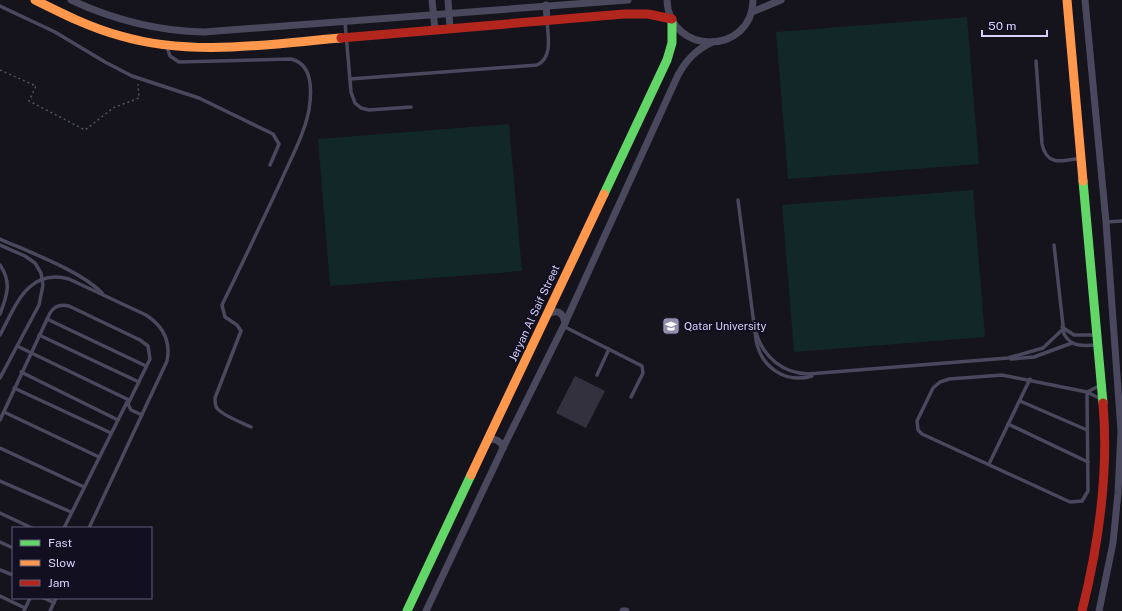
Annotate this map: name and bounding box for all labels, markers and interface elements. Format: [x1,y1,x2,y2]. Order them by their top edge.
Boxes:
scale bar [982,12,1047,38]
text: 50 m [988,19,1016,33]
street label: Jeryan Al Saif Street [506,263,562,363]
school or university icon: Qatar University [661,316,681,336]
place label: Qatar University [684,320,767,332]
legend [12,527,152,599]
text: Fast [48,536,73,550]
text: Slow [48,556,76,570]
text: Jam [48,576,70,590]

